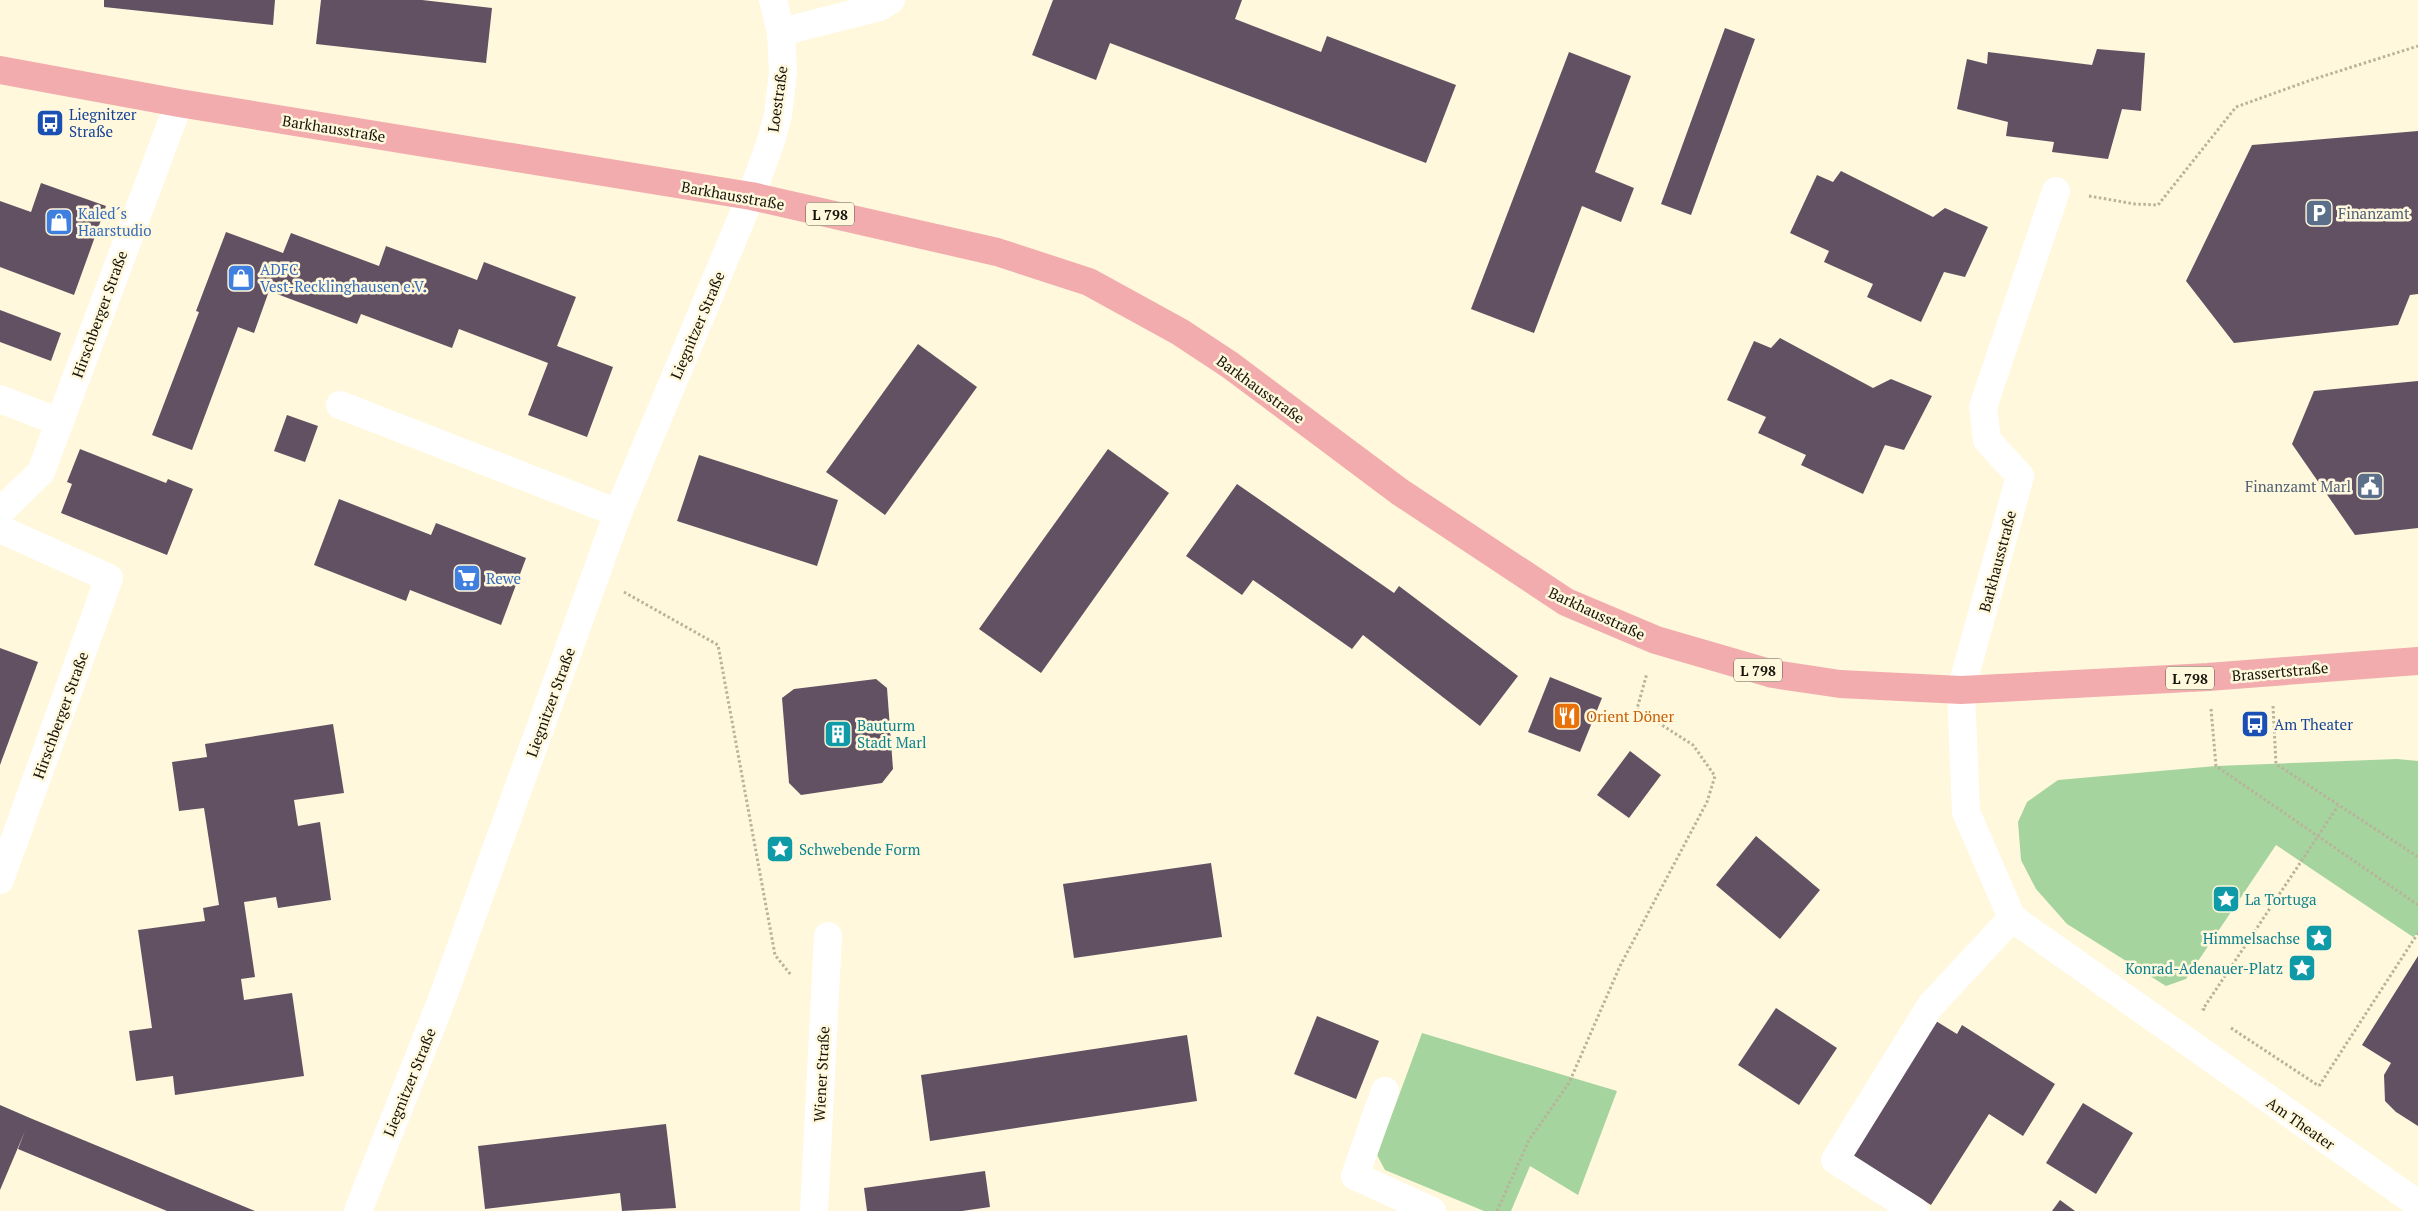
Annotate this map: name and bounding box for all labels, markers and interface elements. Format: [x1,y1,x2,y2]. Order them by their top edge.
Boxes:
street label: Loestraße [762,65,792,133]
place label: Liegnitzer Straße [69,104,137,141]
bus stop icon: Liegnitzer Straße [35,108,65,138]
street label: Barkhausstraße [281,110,387,146]
street label: Barkhausstraße [680,176,786,214]
parking icon: Finanzamt [2304,198,2334,228]
road number: L 798 [806,202,854,225]
place label: Kaled´s Haarstudio [78,203,152,240]
place label: Finanzamt [2338,203,2410,223]
shop icon: Kaled´s Haarstudio [44,207,74,237]
street label: Hirschberger Straße [67,248,131,380]
place label: ADFC Vest-Recklinghausen e.V. [260,259,427,296]
shop icon: ADFC Vest-Recklinghausen e.V. [226,263,256,293]
street label: Liegnitzer Straße [665,268,729,382]
street label: Barkhausstraße [1213,350,1309,428]
public building icon: Finanzamt Marl [2355,471,2385,501]
place label: Finanzamt Marl [2245,476,2351,496]
street label: Barkhausstraße [1974,508,2020,614]
supermarket icon: Rewe [452,563,482,593]
place label: Rewe [486,568,521,588]
street label: Barkhausstraße [1546,582,1648,644]
street label: Liegnitzer Straße [521,644,579,760]
street label: Hirschberger Straße [28,649,92,781]
street label: Brassertstraße [2231,657,2329,685]
road number: L 798 [1734,658,1782,682]
road number: L 798 [2166,666,2214,690]
restaurant icon: Orient Döner [1552,701,1582,731]
place label: Orient Döner [1586,706,1674,726]
bus stop icon: Am Theater [2240,709,2270,739]
place label: Am Theater [2274,714,2353,734]
place label: Bauturm Stadt Marl [857,715,927,752]
building icon: Bauturm Stadt Marl [823,719,853,749]
place icon: Schwebende Form [765,834,795,864]
place label: Schwebende Form [799,839,920,859]
place icon: La Tortuga [2211,884,2241,914]
place label: La Tortuga [2245,889,2317,909]
place icon: Himmelsachse [2304,923,2334,953]
place label: Himmelsachse [2203,928,2300,948]
place icon: Konrad-Adenauer-Platz [2287,953,2317,983]
place label: Konrad-Adenauer-Platz [2125,958,2283,978]
street label: Liegnitzer Straße [378,1025,440,1139]
street label: Wiener Straße [809,1026,833,1122]
street label: Am Theater [2263,1092,2339,1154]

